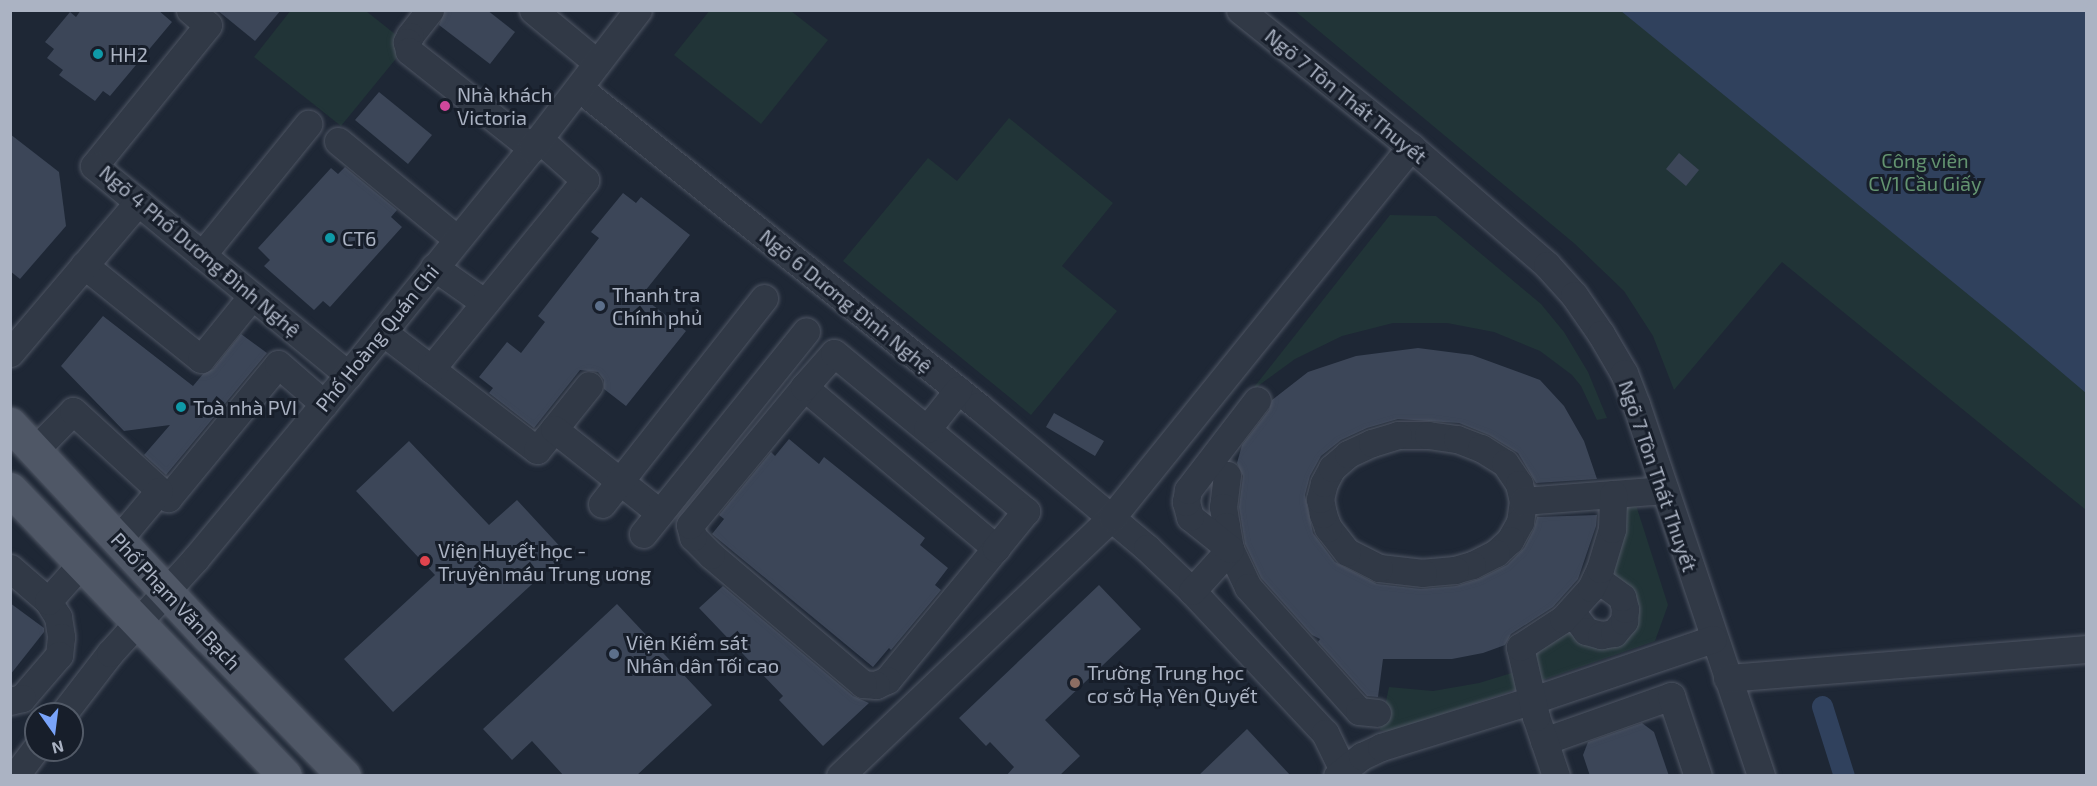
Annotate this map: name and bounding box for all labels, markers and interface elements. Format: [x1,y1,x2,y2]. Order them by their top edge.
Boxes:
street label: Ngõ 7 Tôn Thất Thuyết [1260,23,1432,169]
place label: HH2 [110,42,148,66]
marker: HH2 [91,47,105,61]
place label: Nhà khách Victoria [457,83,552,130]
marker: Nhà khách Victoria [438,99,452,113]
park label: Công viên CV1 Cầu Giấy [1868,148,1982,195]
street label: Ngõ 4 Phố Dương Đình Nghệ [95,160,305,342]
street label: Ngõ 6 Dương Đình Nghệ [755,224,937,378]
place label: CT6 [342,226,376,250]
marker: CT6 [323,231,337,245]
street label: Phố Hoàng Quán Chi [310,260,444,416]
place label: Thanh tra Chính phủ [612,282,702,329]
marker: Thanh tra Chính phủ [593,299,607,313]
street label: Ngõ 7 Tôn Thất Thuyết [1614,376,1702,576]
place label: Toà nhà PVI [193,395,297,419]
marker: Toà nhà PVI [174,400,188,414]
street label: Phố Phạm Văn Bạch [106,527,246,675]
place label: Viện Huyết học - Truyền máu Trung ương [438,538,652,585]
marker: Viện Huyết học - Truyền máu Trung ương [416,552,434,570]
place label: Viện Kiểm sát Nhân dân Tối cao [626,630,780,677]
marker: Viện Kiểm sát Nhân dân Tối cao [607,647,621,661]
place label: Trường Trung học cơ sở Hạ Yên Quyết [1087,660,1258,707]
marker: Trường Trung học cơ sở Hạ Yên Quyết [1068,676,1082,690]
north arrow [24,702,84,762]
text: N [50,737,66,759]

